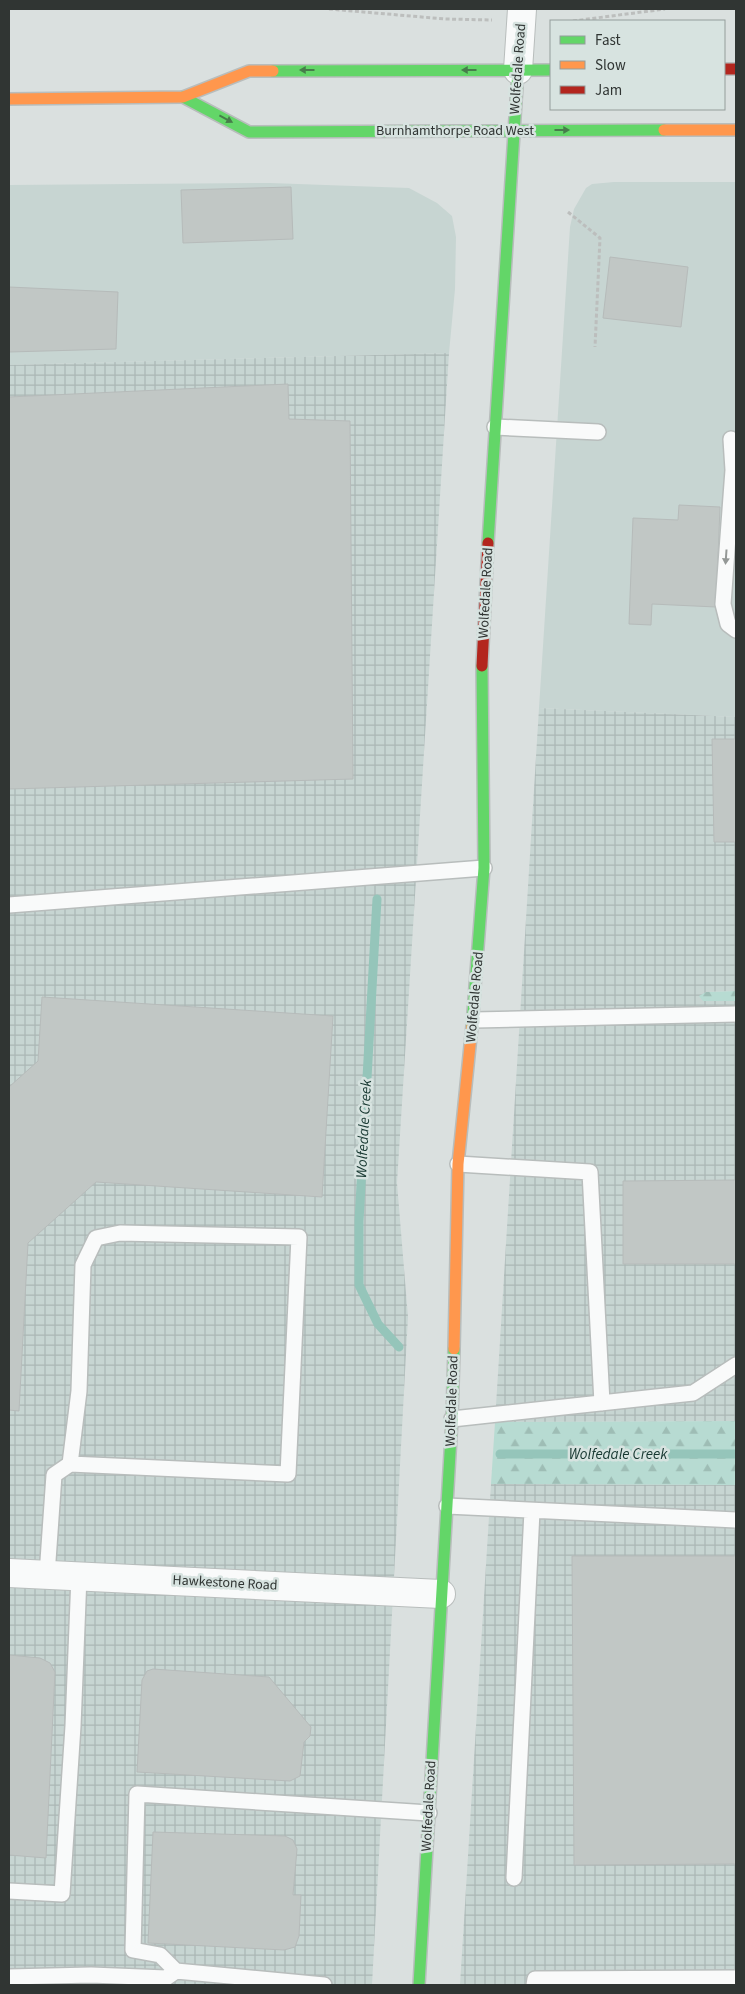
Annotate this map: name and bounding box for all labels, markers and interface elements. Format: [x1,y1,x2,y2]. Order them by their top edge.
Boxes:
legend [550,20,725,110]
street label: Wolfedale Road [505,23,531,115]
text: Fast [595,30,621,51]
text: Slow [595,55,626,76]
one-way arrow [299,66,315,74]
one-way arrow [461,66,477,74]
text: Jam [595,80,622,101]
one-way arrow [218,115,233,123]
street label: Burnhamthorpe Road West [376,121,534,141]
one-way arrow [555,126,571,134]
street label: Wolfedale Road [474,547,498,639]
one-way arrow [722,550,730,566]
street label: Wolfedale Road [461,951,489,1043]
water label: Wolfedale Creek [351,1078,377,1179]
street label: Wolfedale Road [440,1355,464,1447]
water label: Wolfedale Creek [569,1444,668,1465]
street label: Hawkestone Road [172,1570,278,1596]
street label: Wolfedale Road [417,1760,441,1852]

